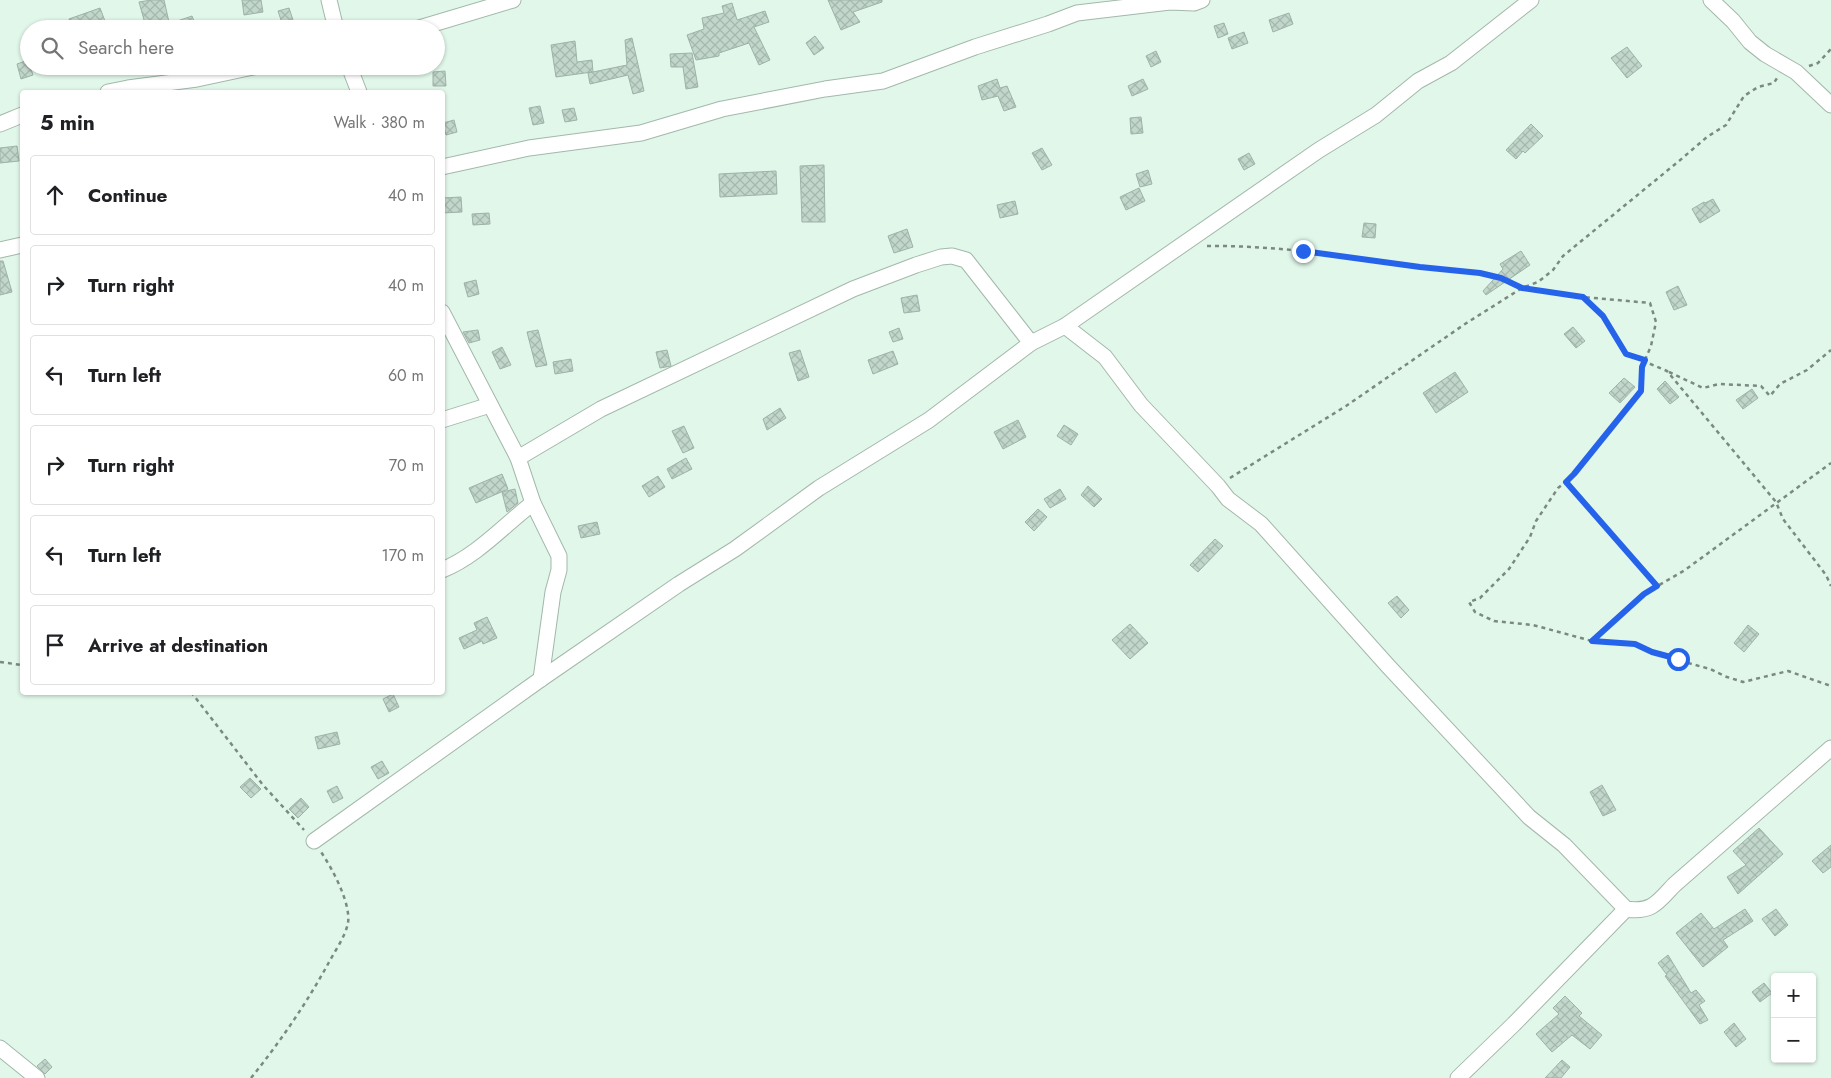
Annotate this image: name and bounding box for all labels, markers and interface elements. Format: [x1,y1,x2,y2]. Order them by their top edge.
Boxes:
search box [20,20,445,75]
icon: search [38,34,66,62]
text: Search here [78,34,174,61]
text: 5 min [40,108,95,138]
text: Walk · 380 m [334,111,425,134]
icon: ahead [41,181,69,209]
text: Continue [88,182,167,209]
text: 40 m [388,184,424,207]
route end [1292,240,1315,263]
icon: right [41,271,69,299]
text: Turn right [88,272,174,299]
text: 40 m [388,274,424,297]
icon: left [41,361,69,389]
text: Turn left [88,362,161,389]
text: 60 m [388,364,424,387]
icon: right [41,451,69,479]
text: Turn right [88,452,174,479]
text: 70 m [389,454,424,477]
icon: left [41,541,69,569]
text: Turn left [88,542,161,569]
text: 170 m [382,544,424,567]
icon: arrive [41,631,69,659]
text: Arrive at destination [88,632,268,659]
route start [1667,648,1690,671]
map controls [1771,973,1816,1063]
button: + [1771,973,1816,1018]
button: − [1771,1018,1816,1063]

